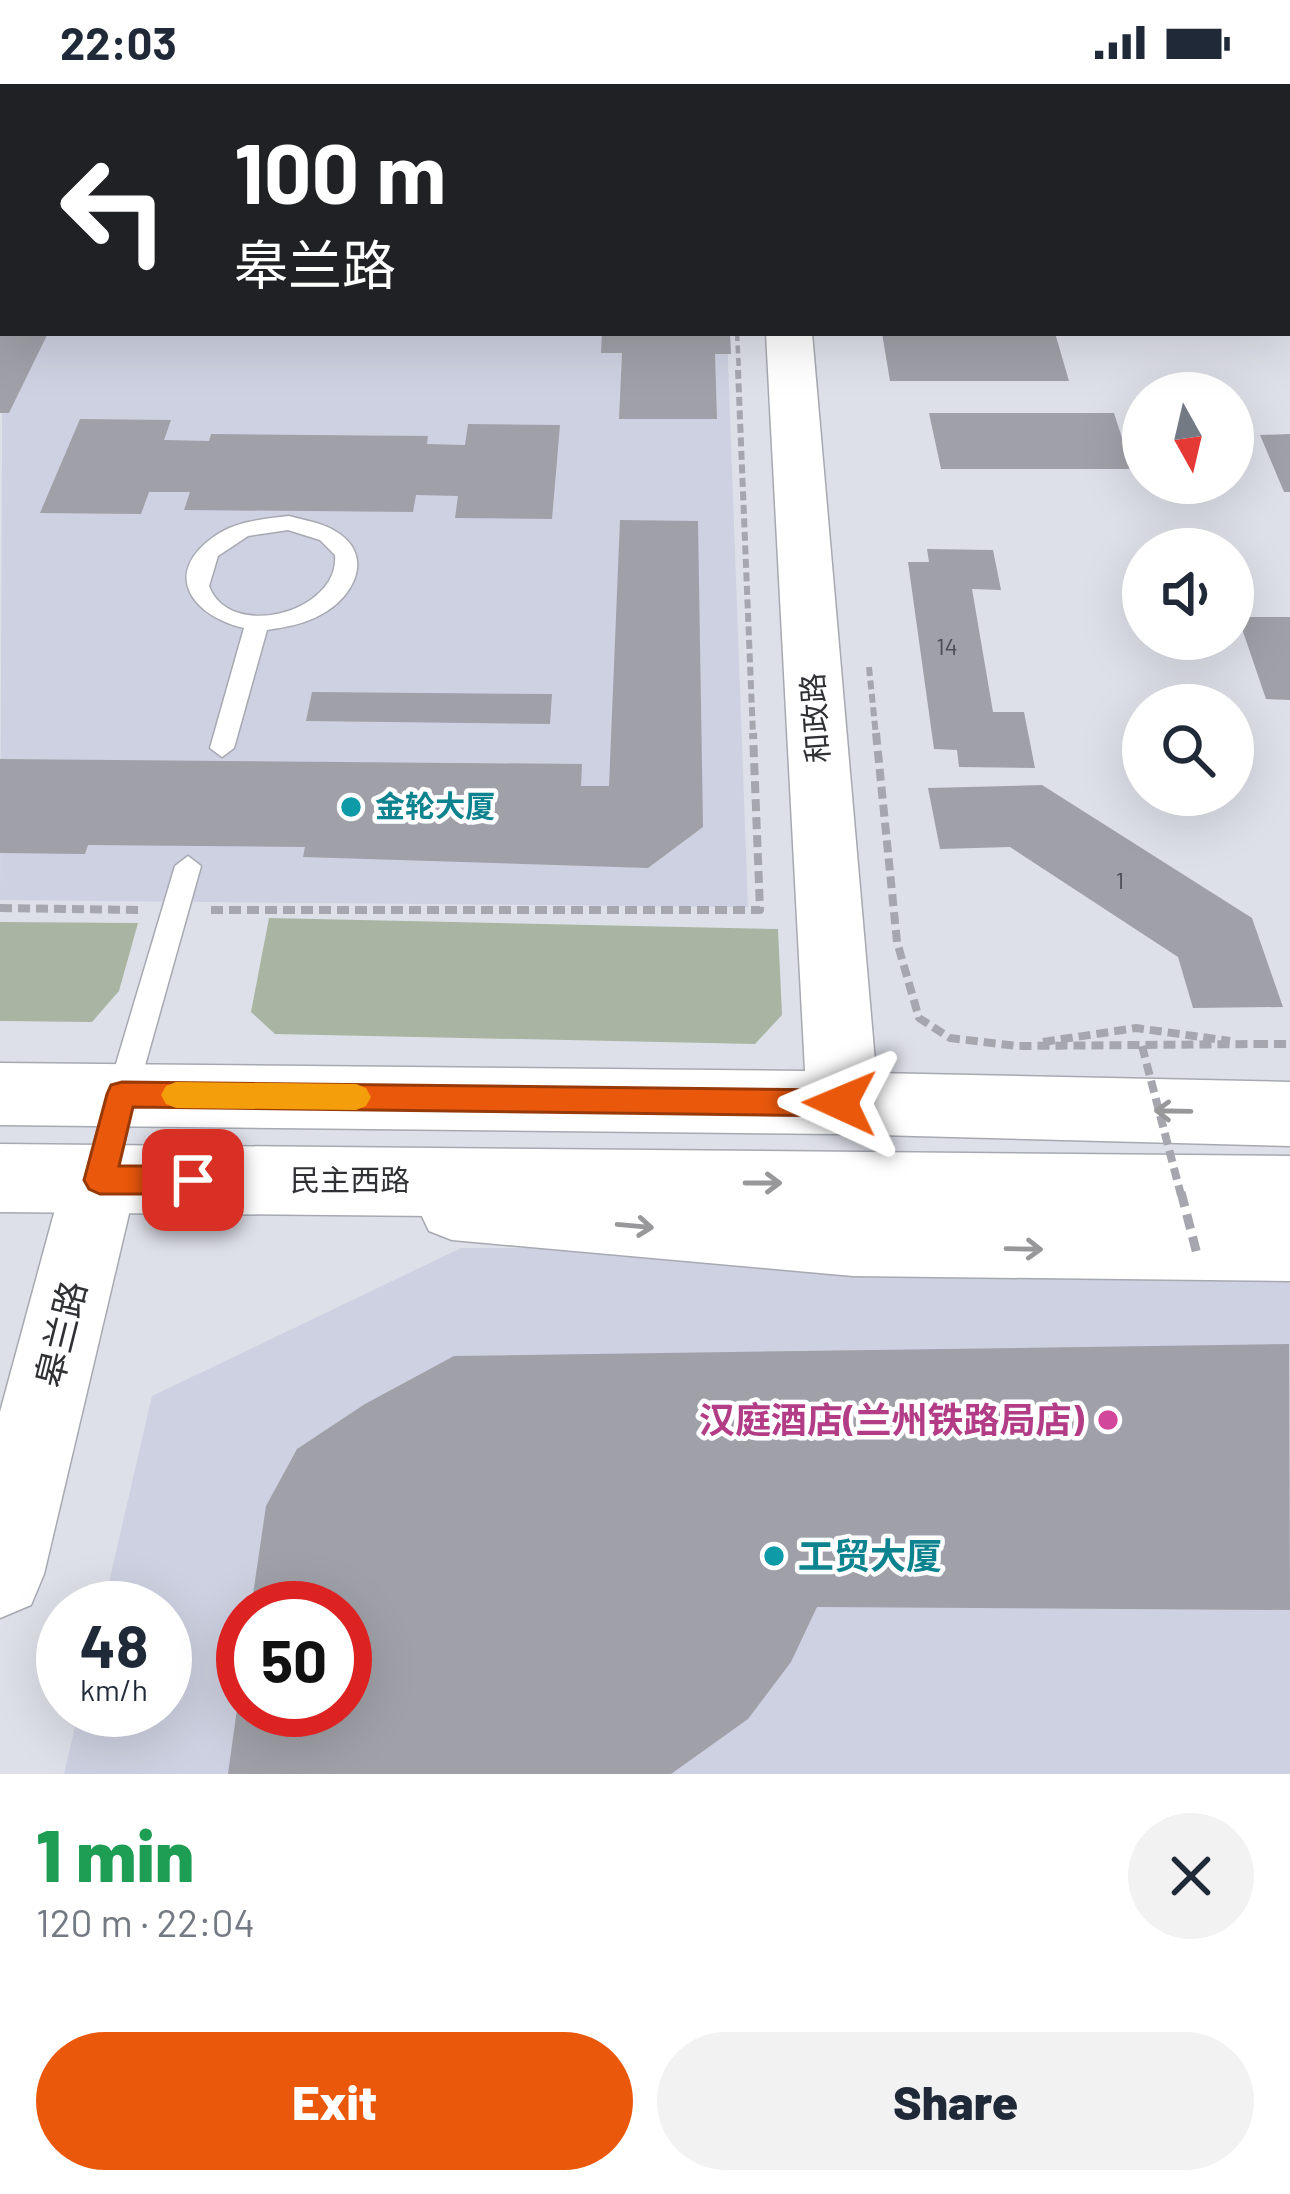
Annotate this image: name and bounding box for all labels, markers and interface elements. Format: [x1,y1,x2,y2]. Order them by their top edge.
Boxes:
text: 22:03 [60,15,177,69]
text: 100 m [234,120,446,221]
icon: left [36,132,192,288]
text: 皋兰路 [234,231,396,296]
north arrow [1122,372,1254,504]
map controls [1122,372,1254,816]
button: sound [1122,528,1254,660]
house number: 14 [936,631,958,660]
street label: 和政路 [793,672,835,764]
button: search [1122,684,1254,816]
place label: 金轮大厦 [375,787,495,823]
marker: 金轮大厦 [338,794,364,820]
house number: 1 [1116,865,1124,894]
position arrow [777,1040,903,1166]
one-way arrow [1154,1099,1193,1122]
pin [142,1129,244,1231]
icon: arrive [160,1147,226,1213]
street label: 民主西路 [290,1161,410,1197]
one-way arrow [743,1171,782,1194]
one-way arrow [615,1215,654,1238]
one-way arrow [1004,1237,1043,1260]
street label: 皋兰路 [26,1276,93,1391]
place label: 汉庭酒店(兰州铁路局店) [699,1397,1085,1440]
marker: 汉庭酒店(兰州铁路局店) [1095,1407,1121,1433]
place label: 工贸大厦 [798,1533,942,1576]
marker: 工贸大厦 [761,1543,787,1569]
speed limit sign: 50 [216,1581,372,1737]
text: 48 [80,1608,148,1680]
text: km/h [80,1671,148,1707]
text: 1 min [36,1810,194,1896]
button: close [1128,1813,1254,1939]
text: 120 m · 22:04 [36,1898,255,1945]
button: Exit [36,2032,633,2170]
button: Share [657,2032,1254,2170]

